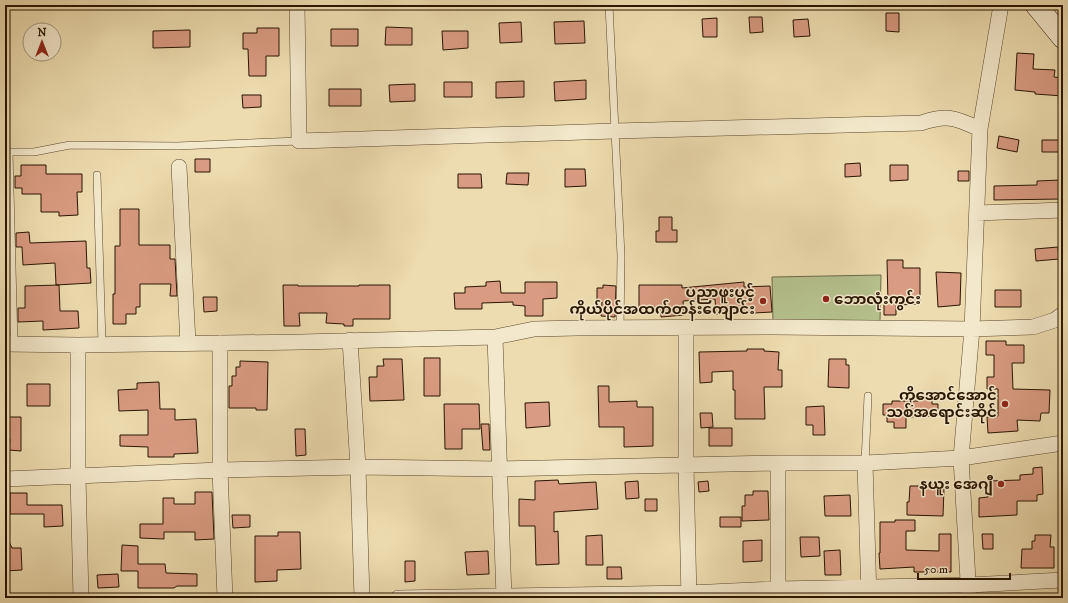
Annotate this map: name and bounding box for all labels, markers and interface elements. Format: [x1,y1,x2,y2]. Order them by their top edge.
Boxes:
north arrow [22,22,62,62]
text: N [37,26,47,40]
place label: ပညာဖူးပွင့် ကိုယ်ပိုင်အထက်တန်းကျောင်း [569,282,755,321]
place label: ဘောလုံးကွင်း [834,289,921,311]
marker: ဘောလုံးကွင်း [821,294,831,304]
marker: ပညာဖူးပွင့် ကိုယ်ပိုင်အထက်တန်းကျောင်း [758,296,768,306]
place label: ကိုအောင်အောင် သစ်အရောင်းဆိုင် [886,385,997,424]
marker: ကိုအောင်အောင် သစ်အရောင်းဆိုင် [1000,399,1010,409]
place label: နယူး အေဂျီ [919,474,994,496]
marker: နယူး အေဂျီ [996,479,1006,489]
scale bar [918,555,1010,581]
text: 50 m [924,562,948,577]

